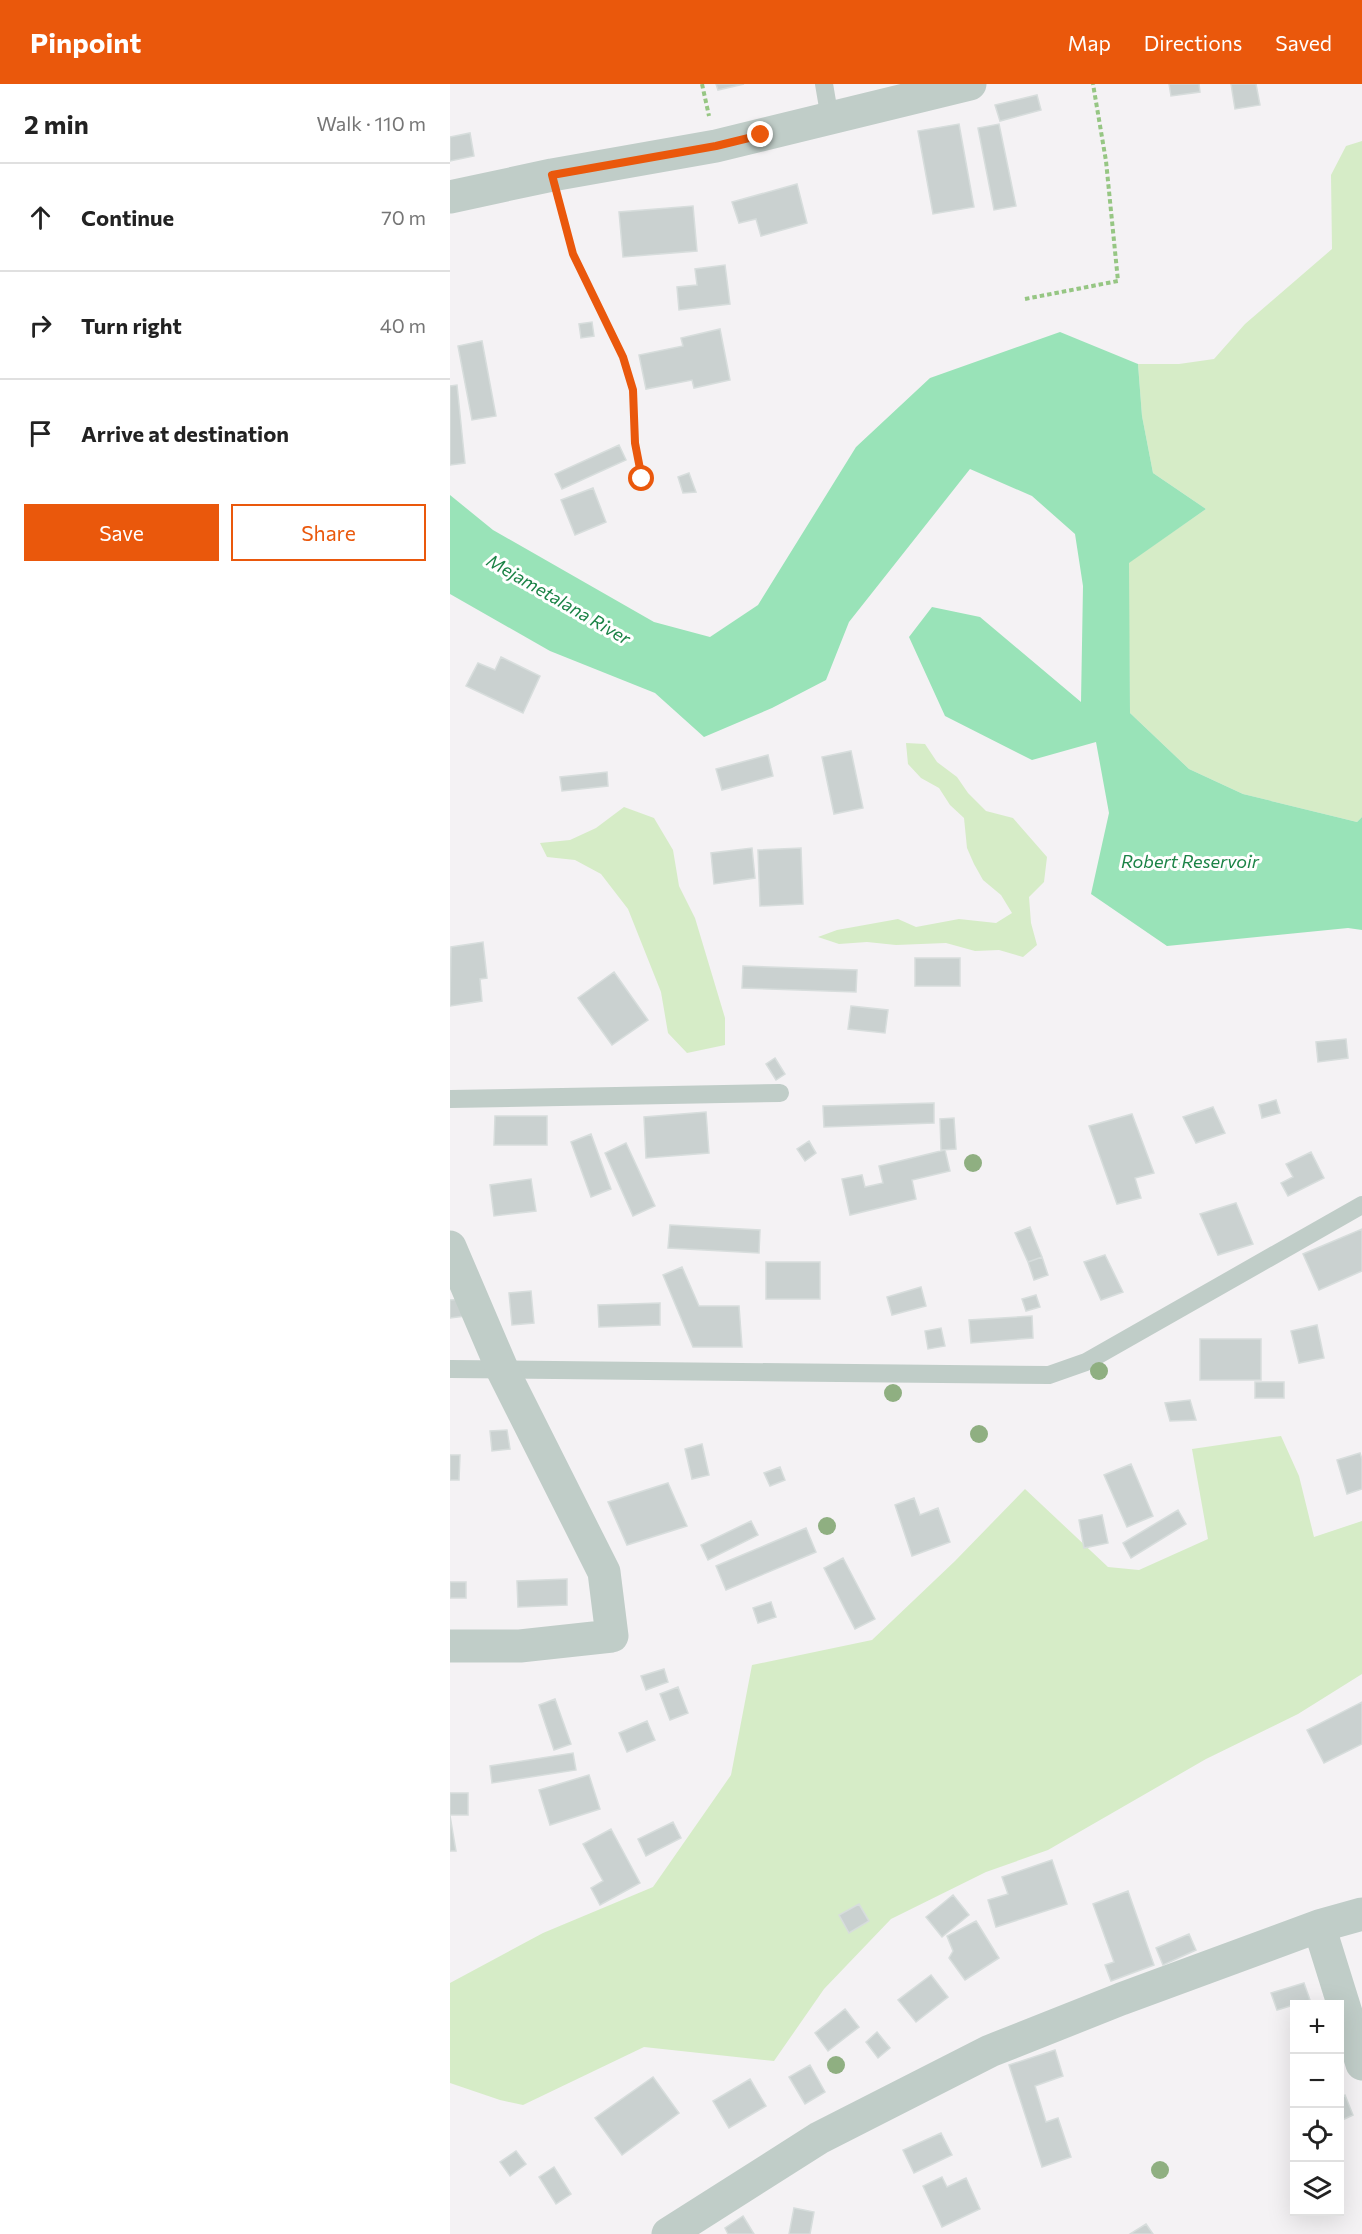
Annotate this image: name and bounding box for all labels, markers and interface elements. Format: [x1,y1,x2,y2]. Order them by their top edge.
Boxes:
text: Pinpoint [30,25,141,59]
text: Map [1068,30,1111,55]
text: Directions [1144,30,1242,55]
text: Saved [1275,30,1332,55]
text: 2 min [24,108,89,139]
text: Walk · 110 m [316,111,426,135]
route end [747,121,773,147]
icon: ahead [24,201,57,234]
text: Continue [81,204,174,231]
text: 70 m [381,205,426,229]
icon: right [24,309,57,342]
text: Turn right [81,312,182,339]
text: 40 m [380,313,426,337]
icon: arrive [24,417,57,450]
text: Arrive at destination [81,420,289,447]
route start [628,465,654,491]
button: Save [24,504,219,561]
button: Share [231,504,426,561]
water label: Mejametalana River [483,549,635,649]
water label: Robert Reservoir [1121,850,1260,872]
map controls [1290,2000,1344,2216]
button: + [1290,2000,1344,2054]
button: − [1290,2054,1344,2108]
button: locate [1290,2108,1344,2162]
button: layers [1290,2162,1344,2216]

